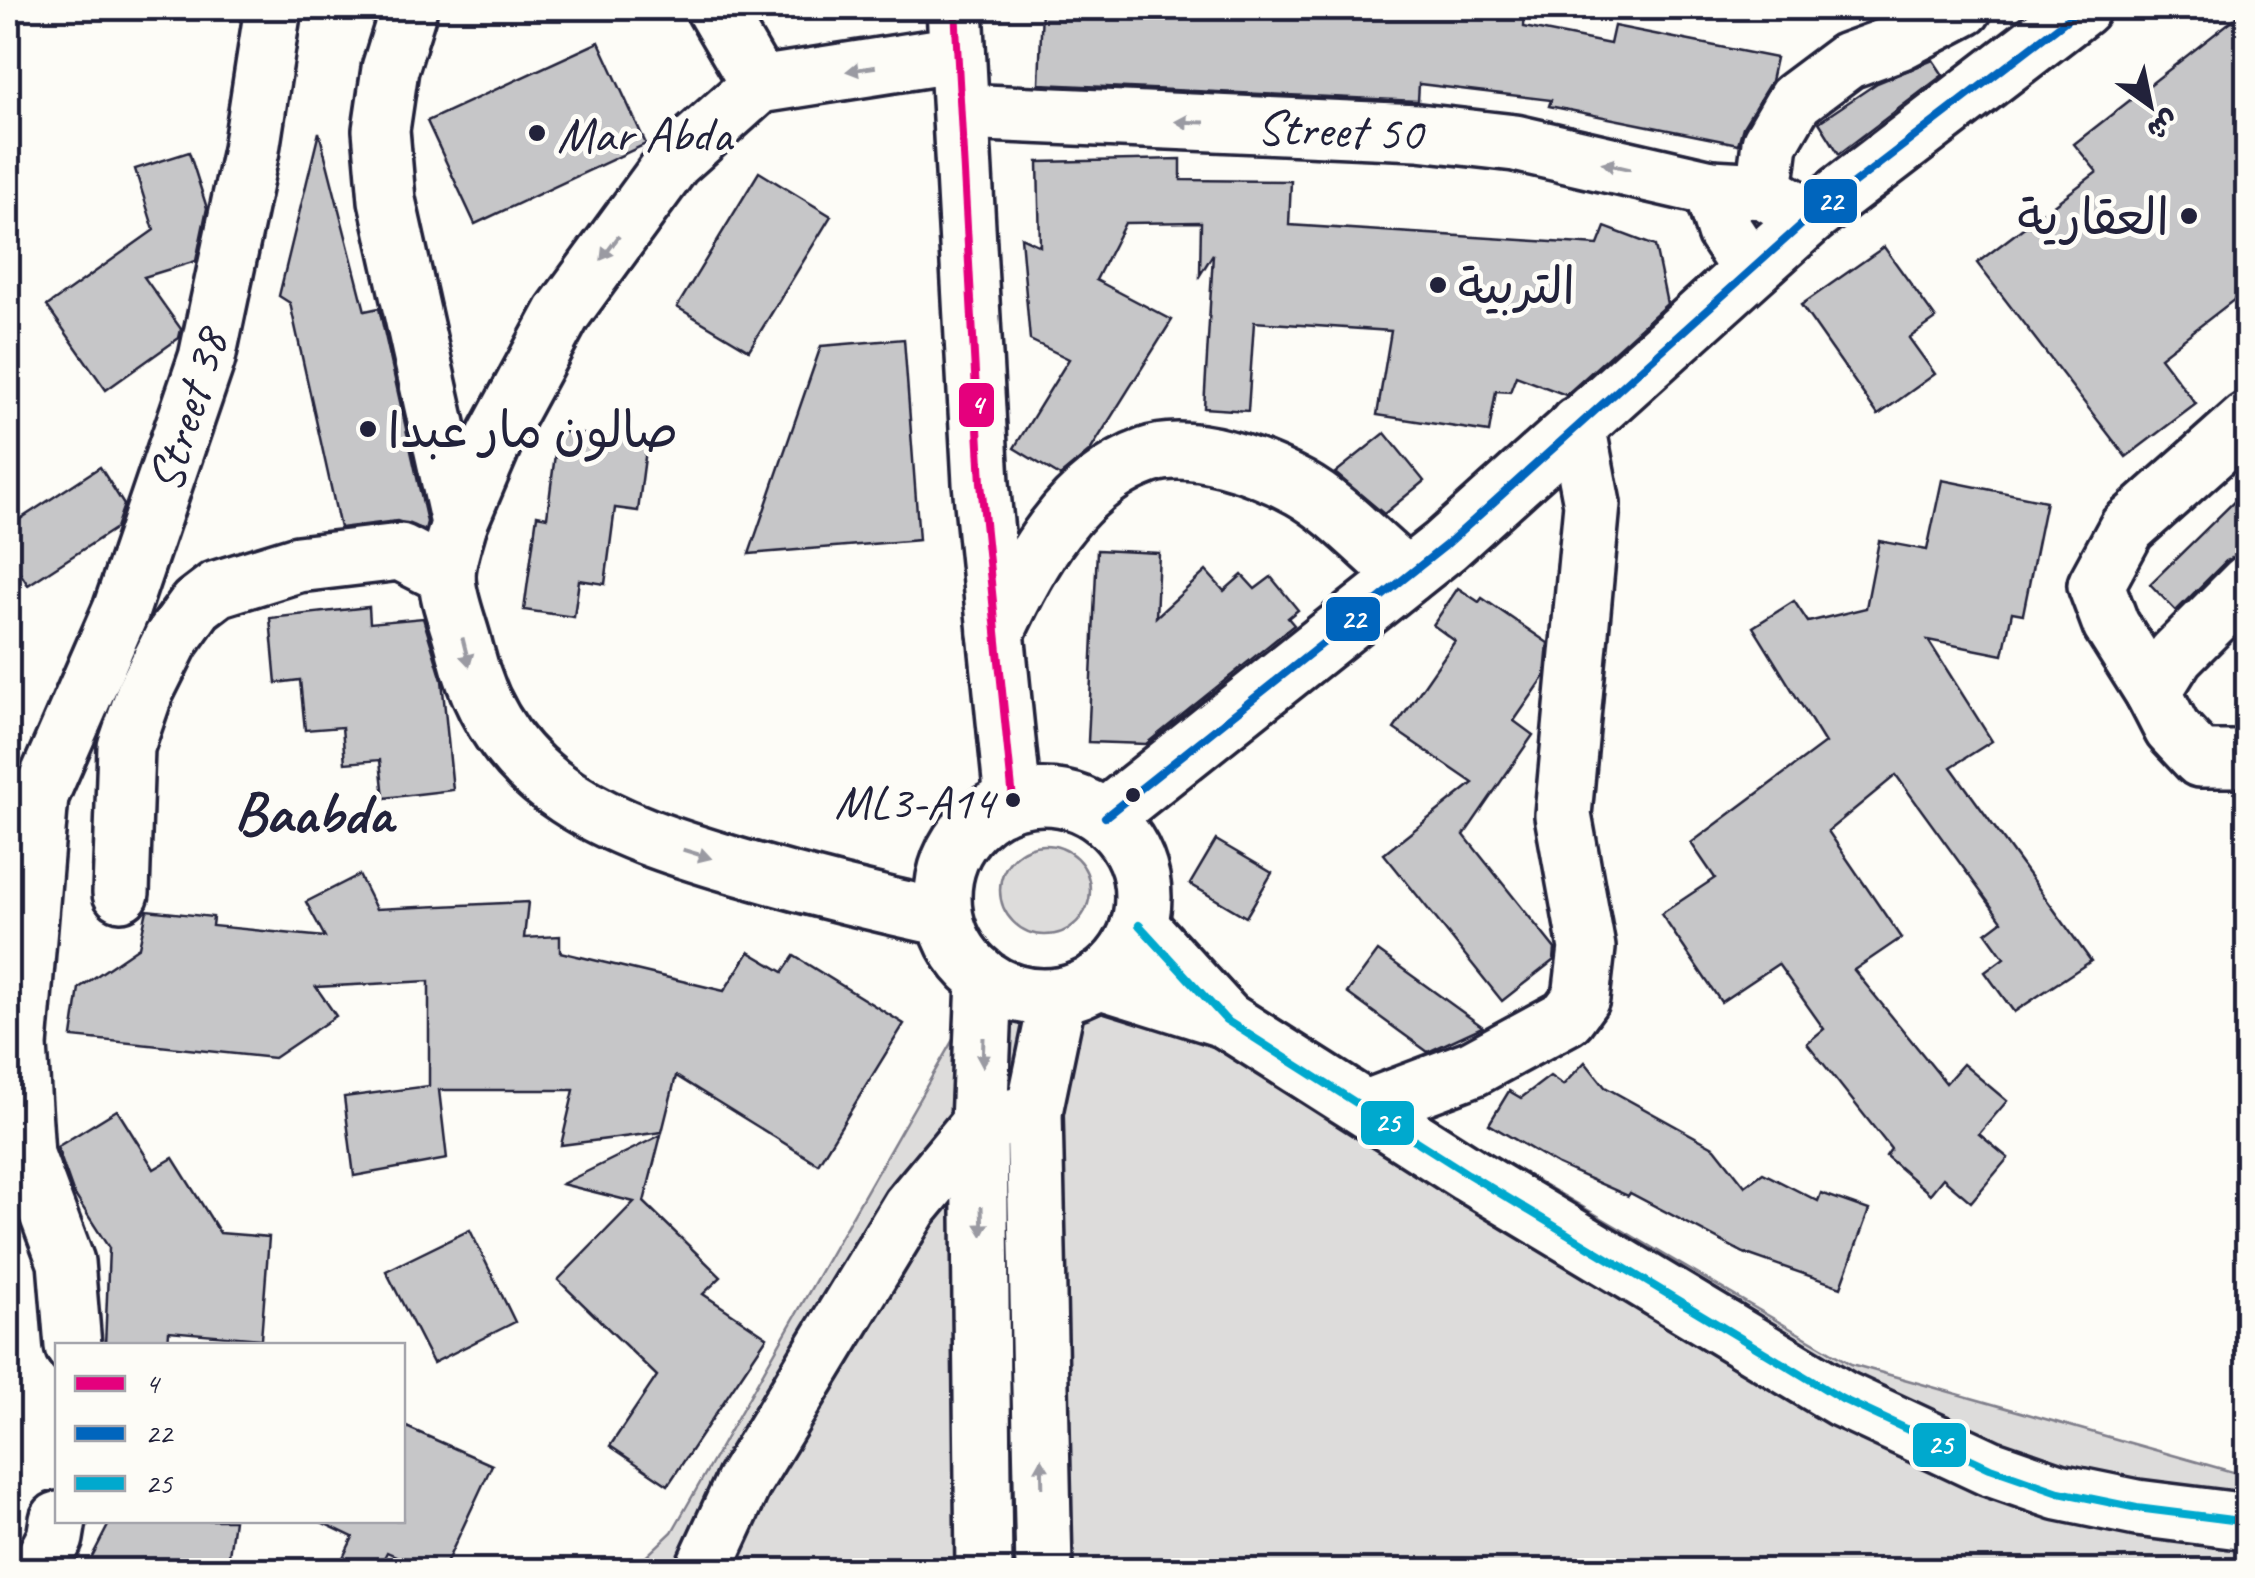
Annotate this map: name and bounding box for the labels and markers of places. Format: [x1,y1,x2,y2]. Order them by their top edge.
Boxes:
place label: Mar Abda [557,103,734,166]
marker: Mar Abda [526,122,548,144]
place label: العقارية [2018,186,2169,249]
marker: العقارية [2178,205,2200,227]
place label: التربية [1458,255,1575,318]
marker: التربية [1427,274,1449,296]
place label: صالون مار عبدا [388,399,678,462]
marker: صالون مار عبدا [357,418,379,440]
place label: ML3-A14 [834,772,998,832]
unlabelled marker [1123,785,1143,805]
marker: ML3-A14 [1003,790,1023,810]

